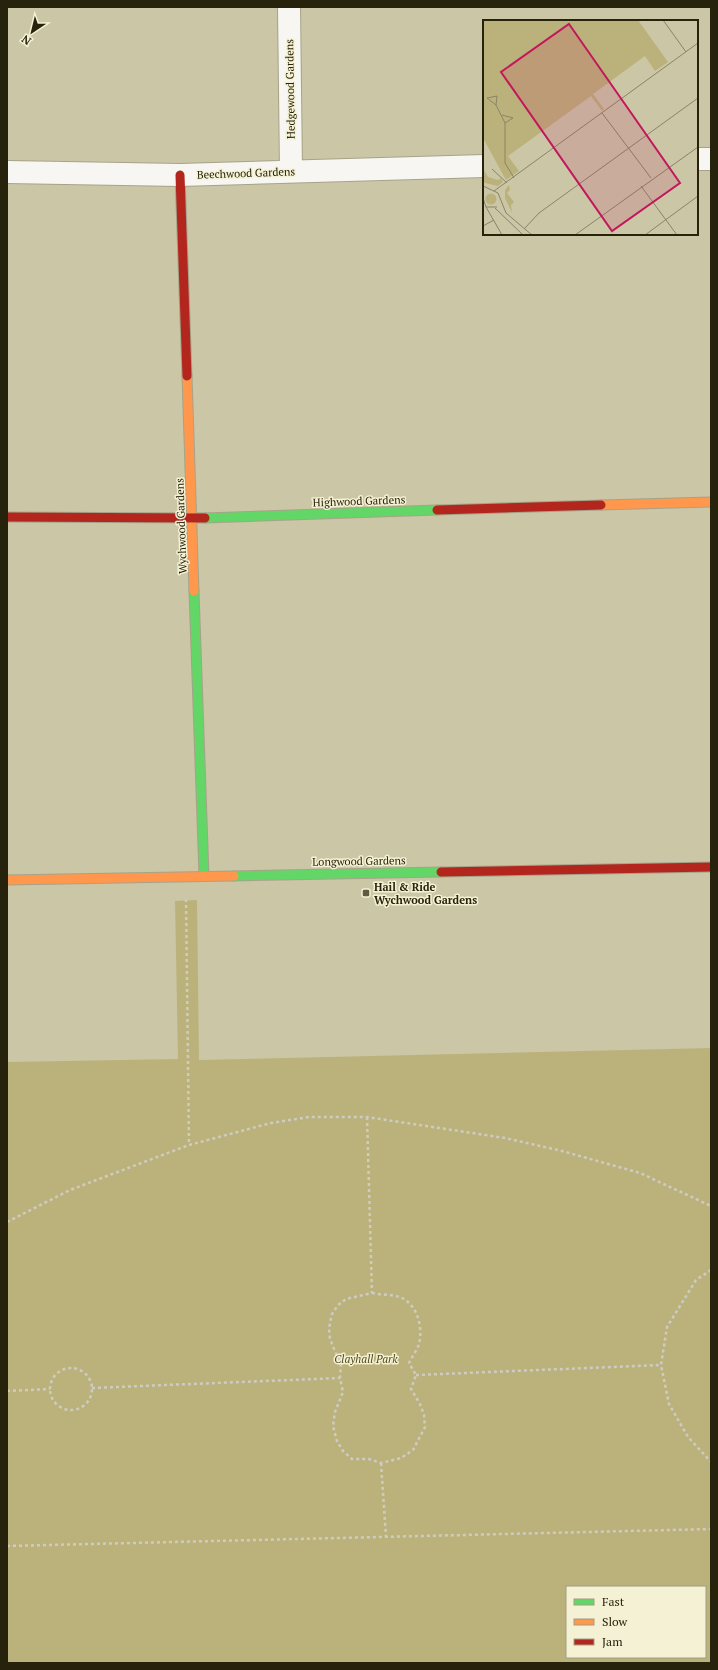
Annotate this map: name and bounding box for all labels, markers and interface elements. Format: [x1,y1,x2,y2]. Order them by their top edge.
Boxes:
north arrow [12,12,52,52]
inset map [483,20,698,235]
text: N [18,32,34,48]
street label: Hedgewood Gardens [282,39,298,139]
street label: Beechwood Gardens [197,164,296,182]
street label: Wychwood Gardens [172,478,190,574]
street label: Highwood Gardens [312,492,406,510]
street label: Longwood Gardens [312,853,406,869]
place label: Hail & Ride Wychwood Gardens [374,880,477,907]
marker: Hail & Ride Wychwood Gardens [361,888,371,898]
park label: Clayhall Park [334,1352,398,1366]
legend [566,1586,706,1658]
text: Fast [602,1594,625,1609]
text: Slow [602,1614,628,1629]
text: Jam [602,1634,623,1649]

